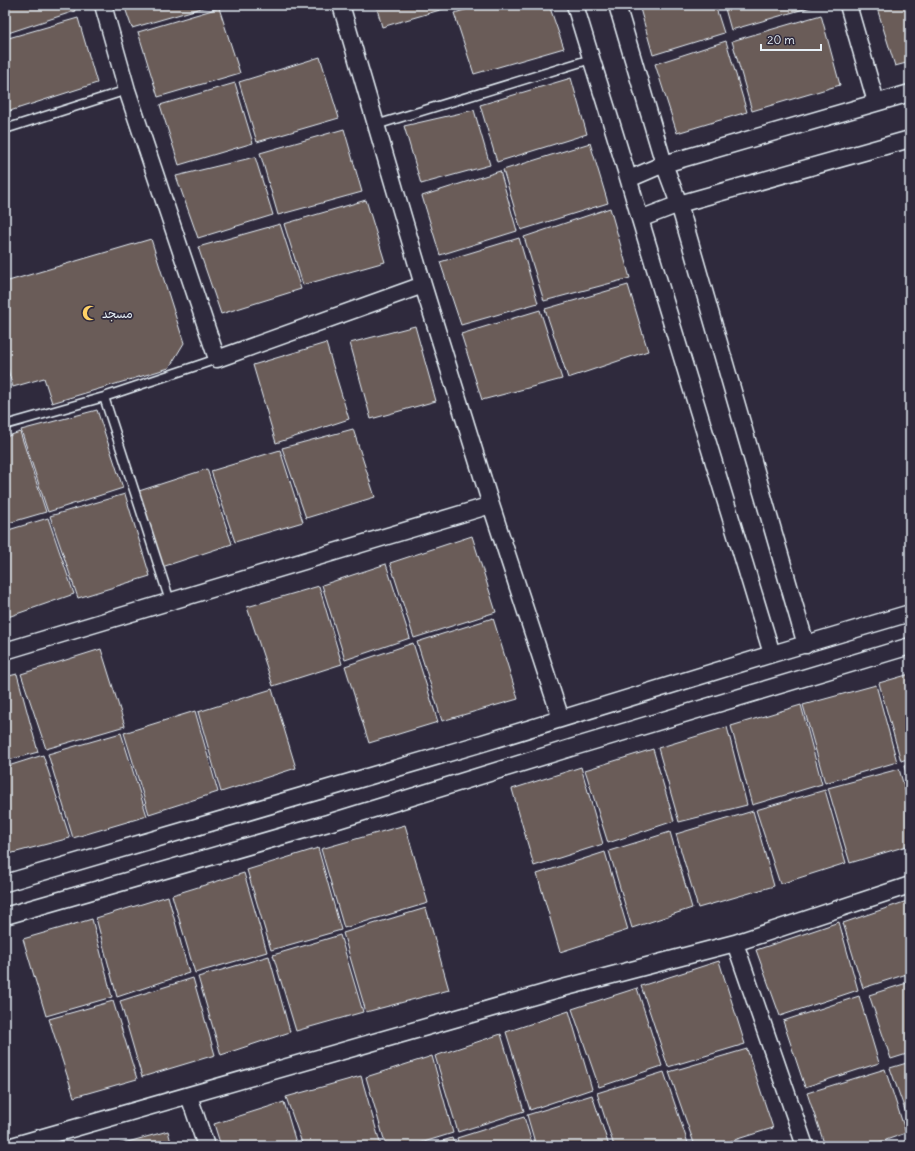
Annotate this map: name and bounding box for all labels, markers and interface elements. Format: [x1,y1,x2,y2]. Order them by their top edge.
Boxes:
scale bar [761,26,821,52]
text: 20 m [767,32,795,47]
mosque icon: مسجد [81,304,99,322]
place label: مسجد [102,306,133,322]

